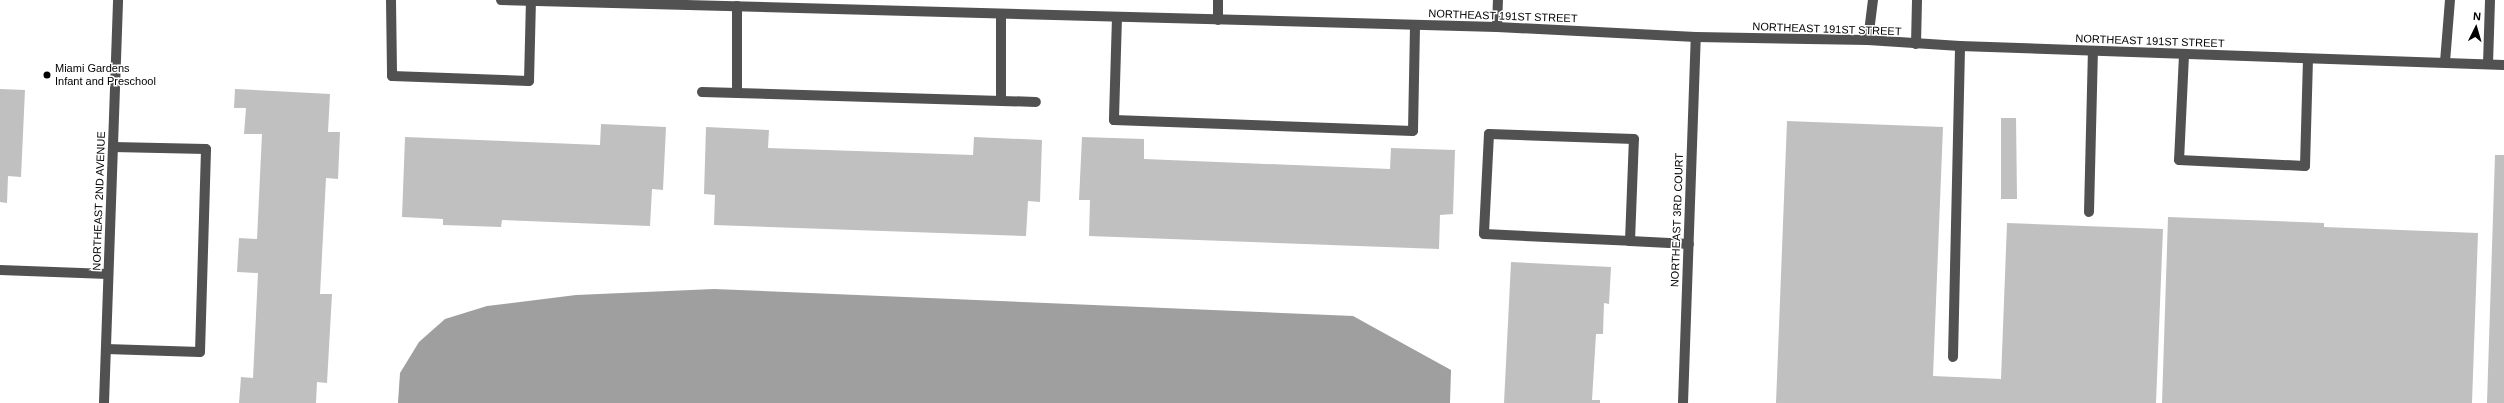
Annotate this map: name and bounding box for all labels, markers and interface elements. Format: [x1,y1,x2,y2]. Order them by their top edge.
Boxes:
street label: NORTHEAST 191ST STREET [1428,7,1578,25]
north arrow [2456,8,2496,48]
text: N [2473,10,2482,22]
street label: NORTHEAST 191ST STREET [1752,20,1902,38]
street label: NORTHEAST 191ST STREET [2075,32,2225,50]
place label: Miami Gardens Infant and Preschool [55,62,156,88]
marker: Miami Gardens Infant and Preschool [42,70,52,80]
street label: NORTHEAST 2ND AVENUE [90,131,108,271]
street label: NORTHEAST 3RD COURT [1668,152,1686,288]

